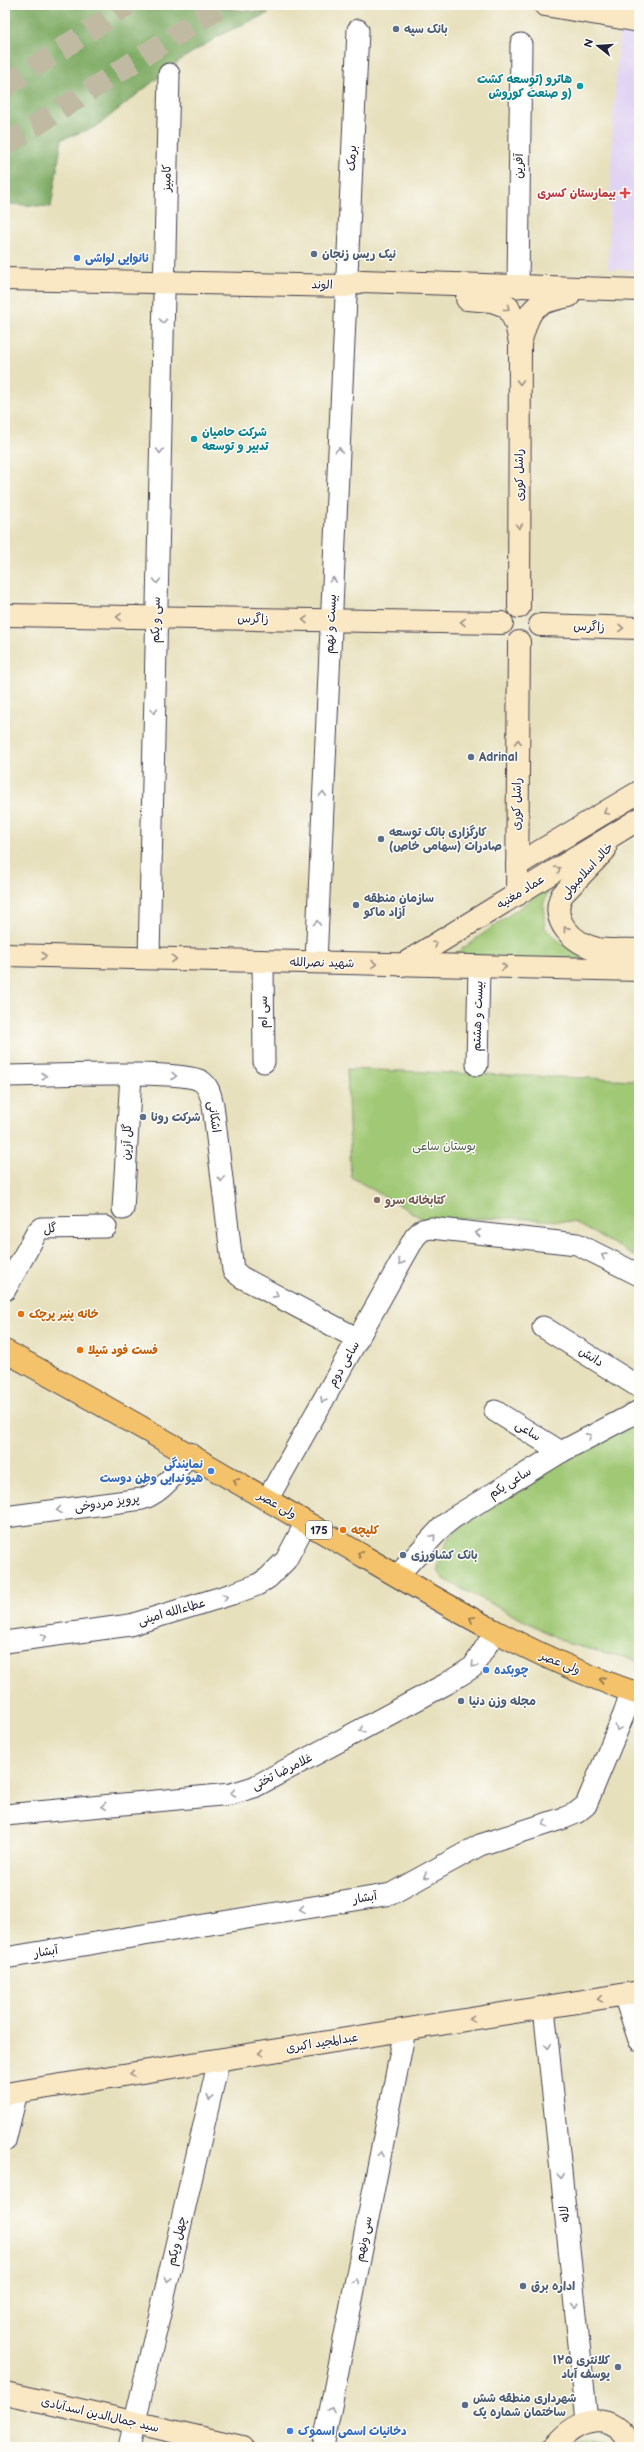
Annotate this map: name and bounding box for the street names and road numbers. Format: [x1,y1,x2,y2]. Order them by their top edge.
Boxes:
street label: برمک [344,145,360,171]
street label: آفرین [511,152,527,179]
street label: کامبیز [159,164,175,193]
street label: الوند [311,277,333,293]
street label: راشل کوری [512,449,527,501]
street label: بیست و نهم [322,594,341,654]
street label: سی و یکم [148,597,165,643]
street label: زاگرس [237,611,269,627]
street label: زاگرس [573,619,605,635]
street label: راشل کوری [509,778,525,830]
street label: خالد اسلامبولی [557,840,617,902]
street label: عماد مغنیه [494,871,548,913]
street label: شهید نصرالله [290,955,354,971]
street label: بیست و هشتم [469,980,488,1052]
street label: سی ام [256,996,272,1028]
street label: اشکانی [204,1100,224,1134]
street label: گل آزین [119,1123,135,1161]
street label: گل [42,1221,58,1237]
street label: ساعی دوم [325,1339,364,1390]
street label: دانش [576,1344,606,1370]
street label: ساعی [512,1417,544,1445]
street label: ساعی یکم [486,1464,535,1503]
street label: ولی عصر [254,1487,299,1522]
street label: پرویز مردوخی [73,1491,141,1515]
road number: 175 [306,1521,332,1539]
street label: عطاءالله امینی [136,1595,208,1629]
street label: ولی عصر [537,1648,583,1678]
street label: غلامرضا تختی [249,1750,315,1794]
street label: آبشار [351,1889,379,1907]
street label: آبشار [32,1943,60,1961]
street label: عبدالمجید اکبری [285,2030,359,2056]
street label: لاله [557,2205,573,2223]
street label: چهل ویکم [164,2215,191,2267]
street label: سی ونهم [352,2215,377,2263]
street label: سید جمال‌الدین اسدآبادی [40,2394,160,2436]

